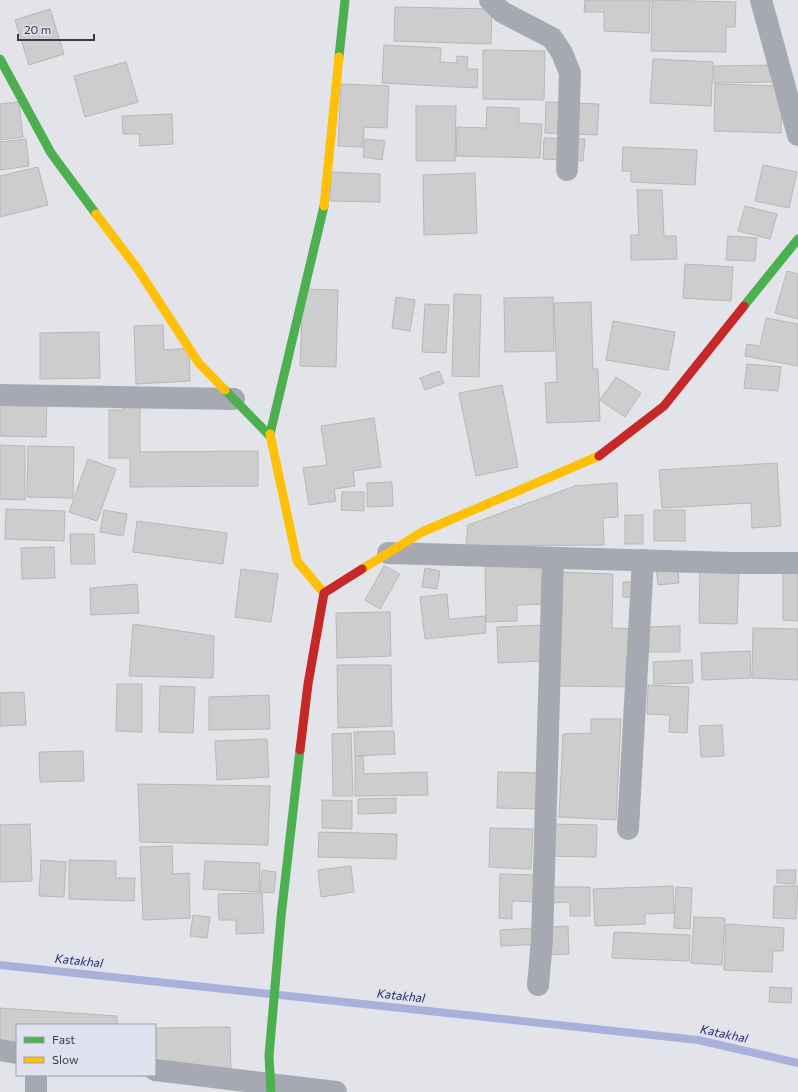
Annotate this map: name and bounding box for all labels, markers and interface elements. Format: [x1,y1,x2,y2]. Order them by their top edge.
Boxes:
scale bar [18,16,94,42]
text: 20 m [24,22,51,36]
water label: Katakhal [54,951,105,970]
water label: Katakhal [376,986,427,1005]
water label: Katakhal [699,1021,750,1045]
legend [16,1024,156,1076]
text: Fast [52,1032,75,1046]
text: Slow [52,1052,79,1066]

